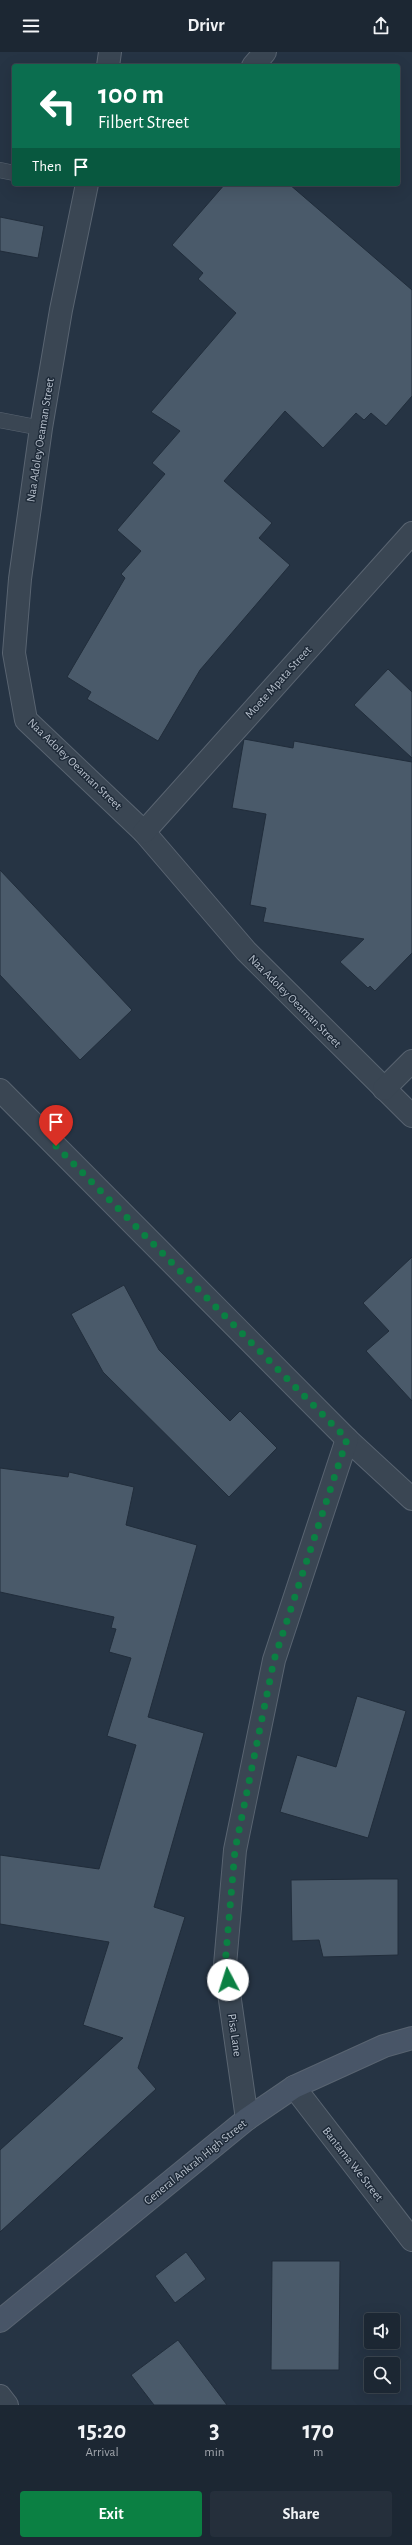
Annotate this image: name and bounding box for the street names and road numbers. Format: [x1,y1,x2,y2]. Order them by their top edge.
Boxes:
street label: Naa Adoley Oeaman Street [24,377,57,503]
street label: Moete Mpata Street [243,643,314,720]
street label: Naa Adoley Oeaman Street [25,716,124,813]
street label: Naa Adoley Oeaman Street [246,952,344,1050]
street label: Pisa Lane [226,2013,244,2057]
street label: General Ankrah High Street [142,2117,249,2207]
street label: Bantama We Street [320,2125,386,2203]

